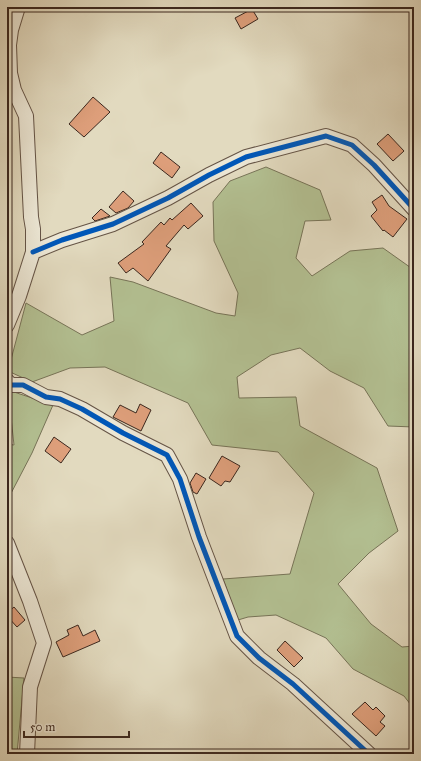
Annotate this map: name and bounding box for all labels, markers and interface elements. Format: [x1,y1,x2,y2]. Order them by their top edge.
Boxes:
scale bar [24,713,129,739]
text: 50 m [30,720,55,734]

